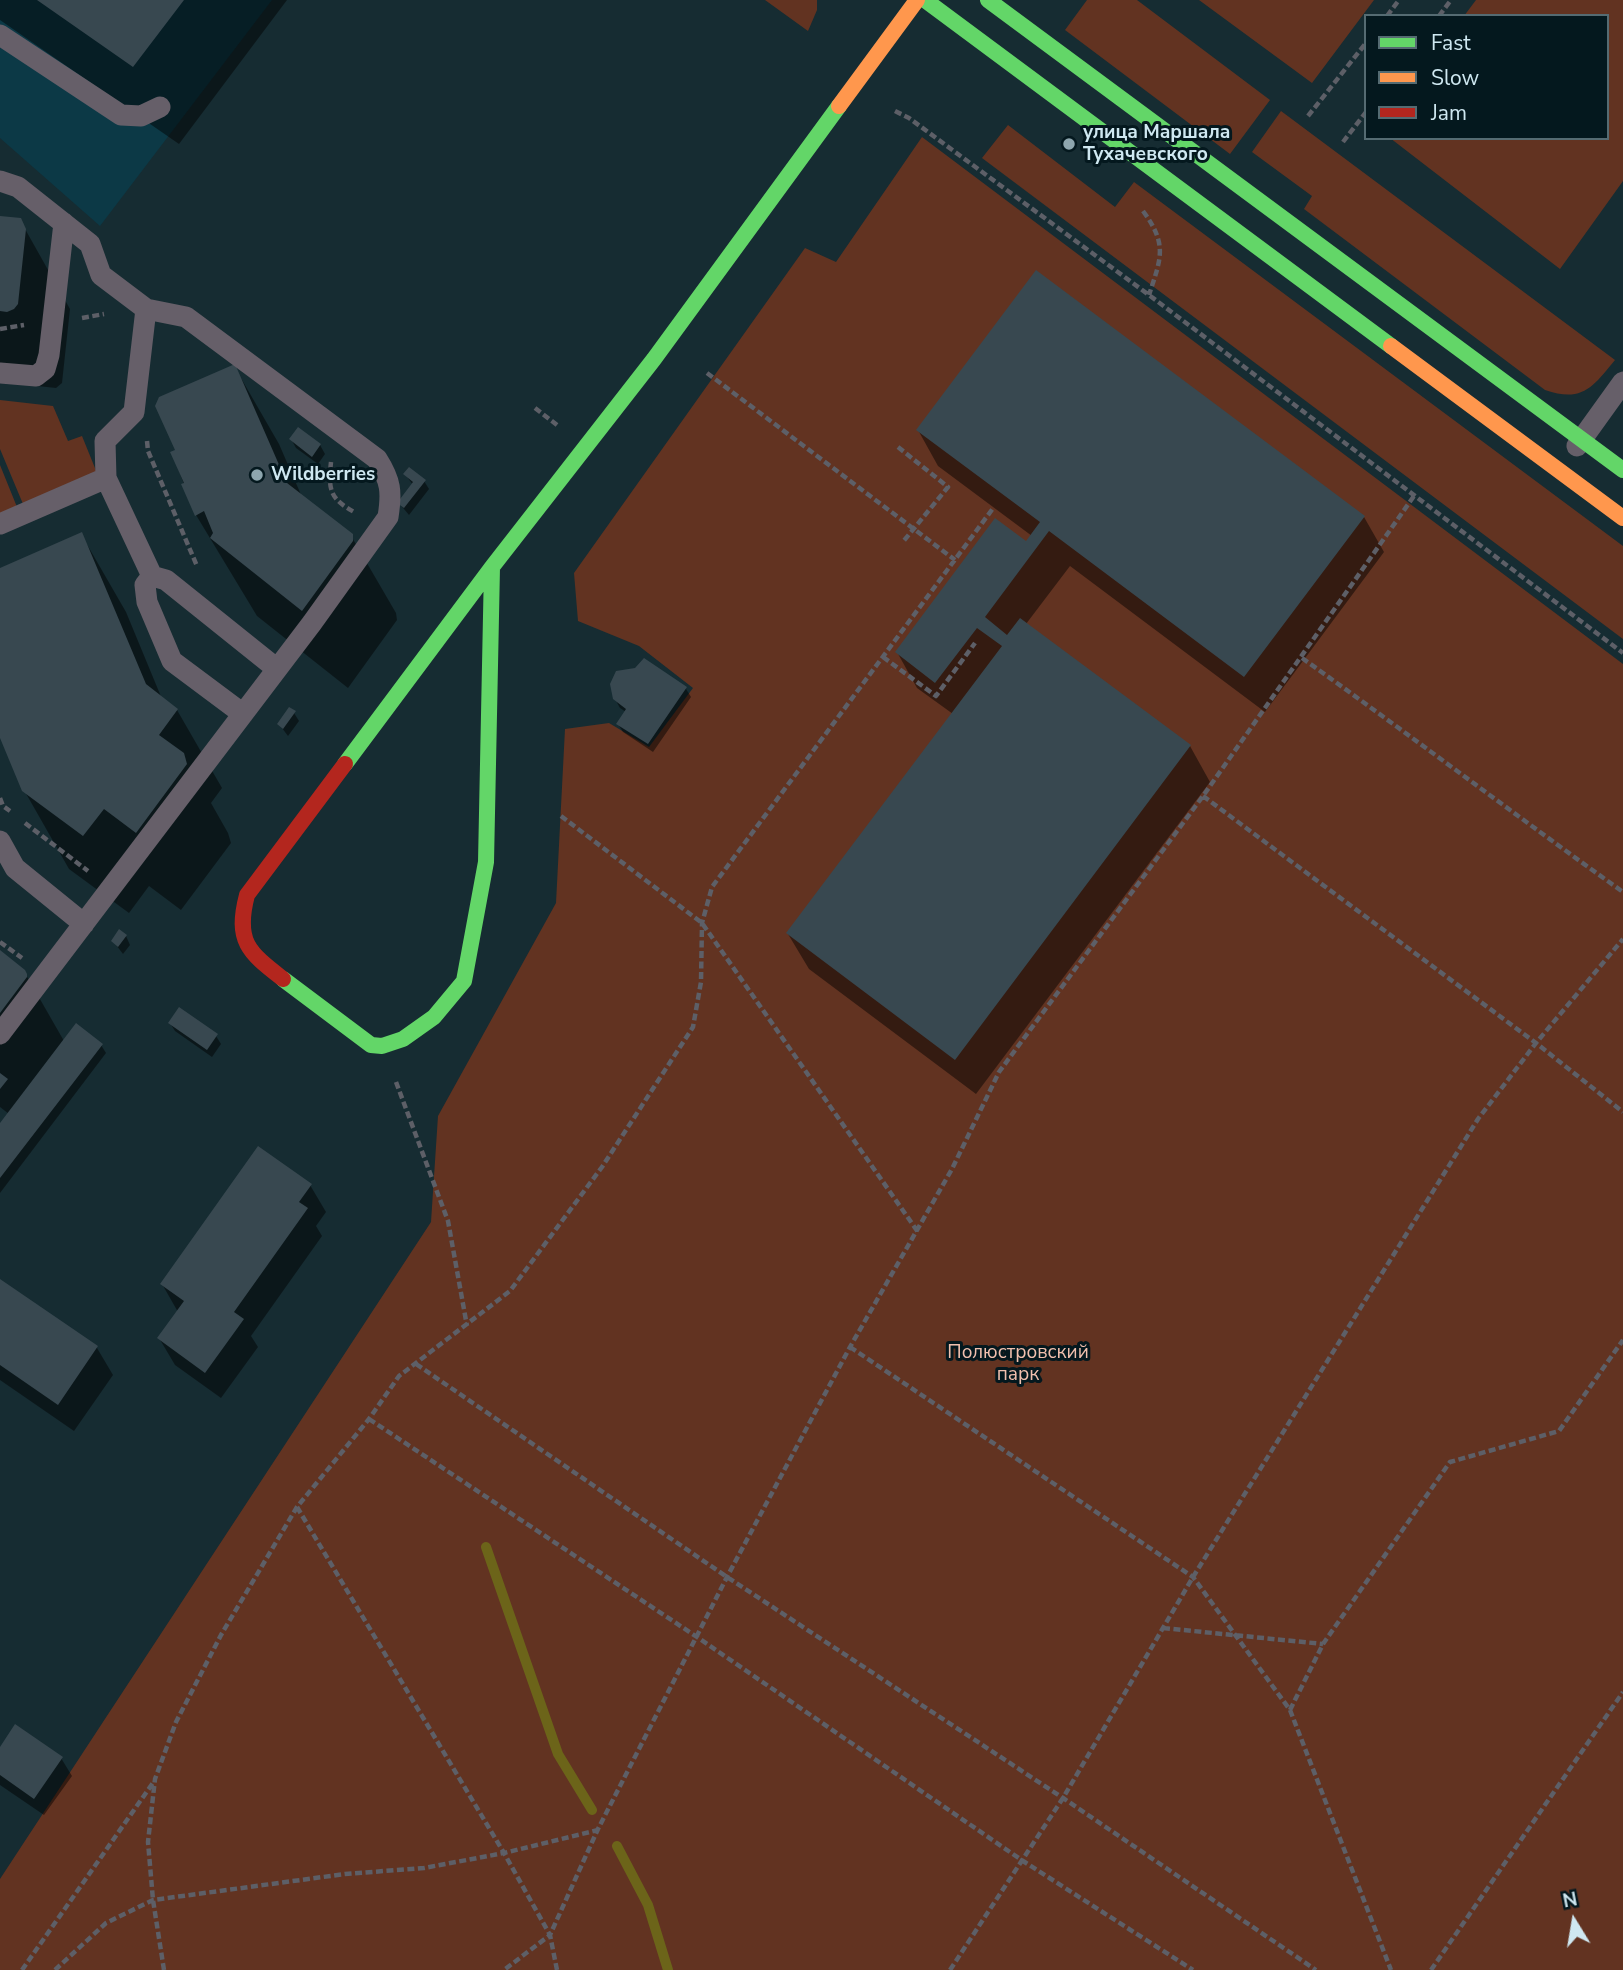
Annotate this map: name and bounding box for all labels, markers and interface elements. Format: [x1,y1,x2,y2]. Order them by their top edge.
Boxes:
legend [1364,14,1609,140]
text: Fast [1431,29,1471,57]
text: Slow [1431,64,1479,92]
text: Jam [1431,99,1467,127]
place label: улица Маршала Тухачевского [1083,122,1230,166]
marker: улица Маршала Тухачевского [1061,136,1077,152]
place label: Wildberries [271,464,375,486]
marker: Wildberries [249,467,265,483]
park label: Полюстровский парк [947,1342,1089,1386]
north arrow [1539,1886,1609,1956]
text: N [1561,1886,1579,1915]

